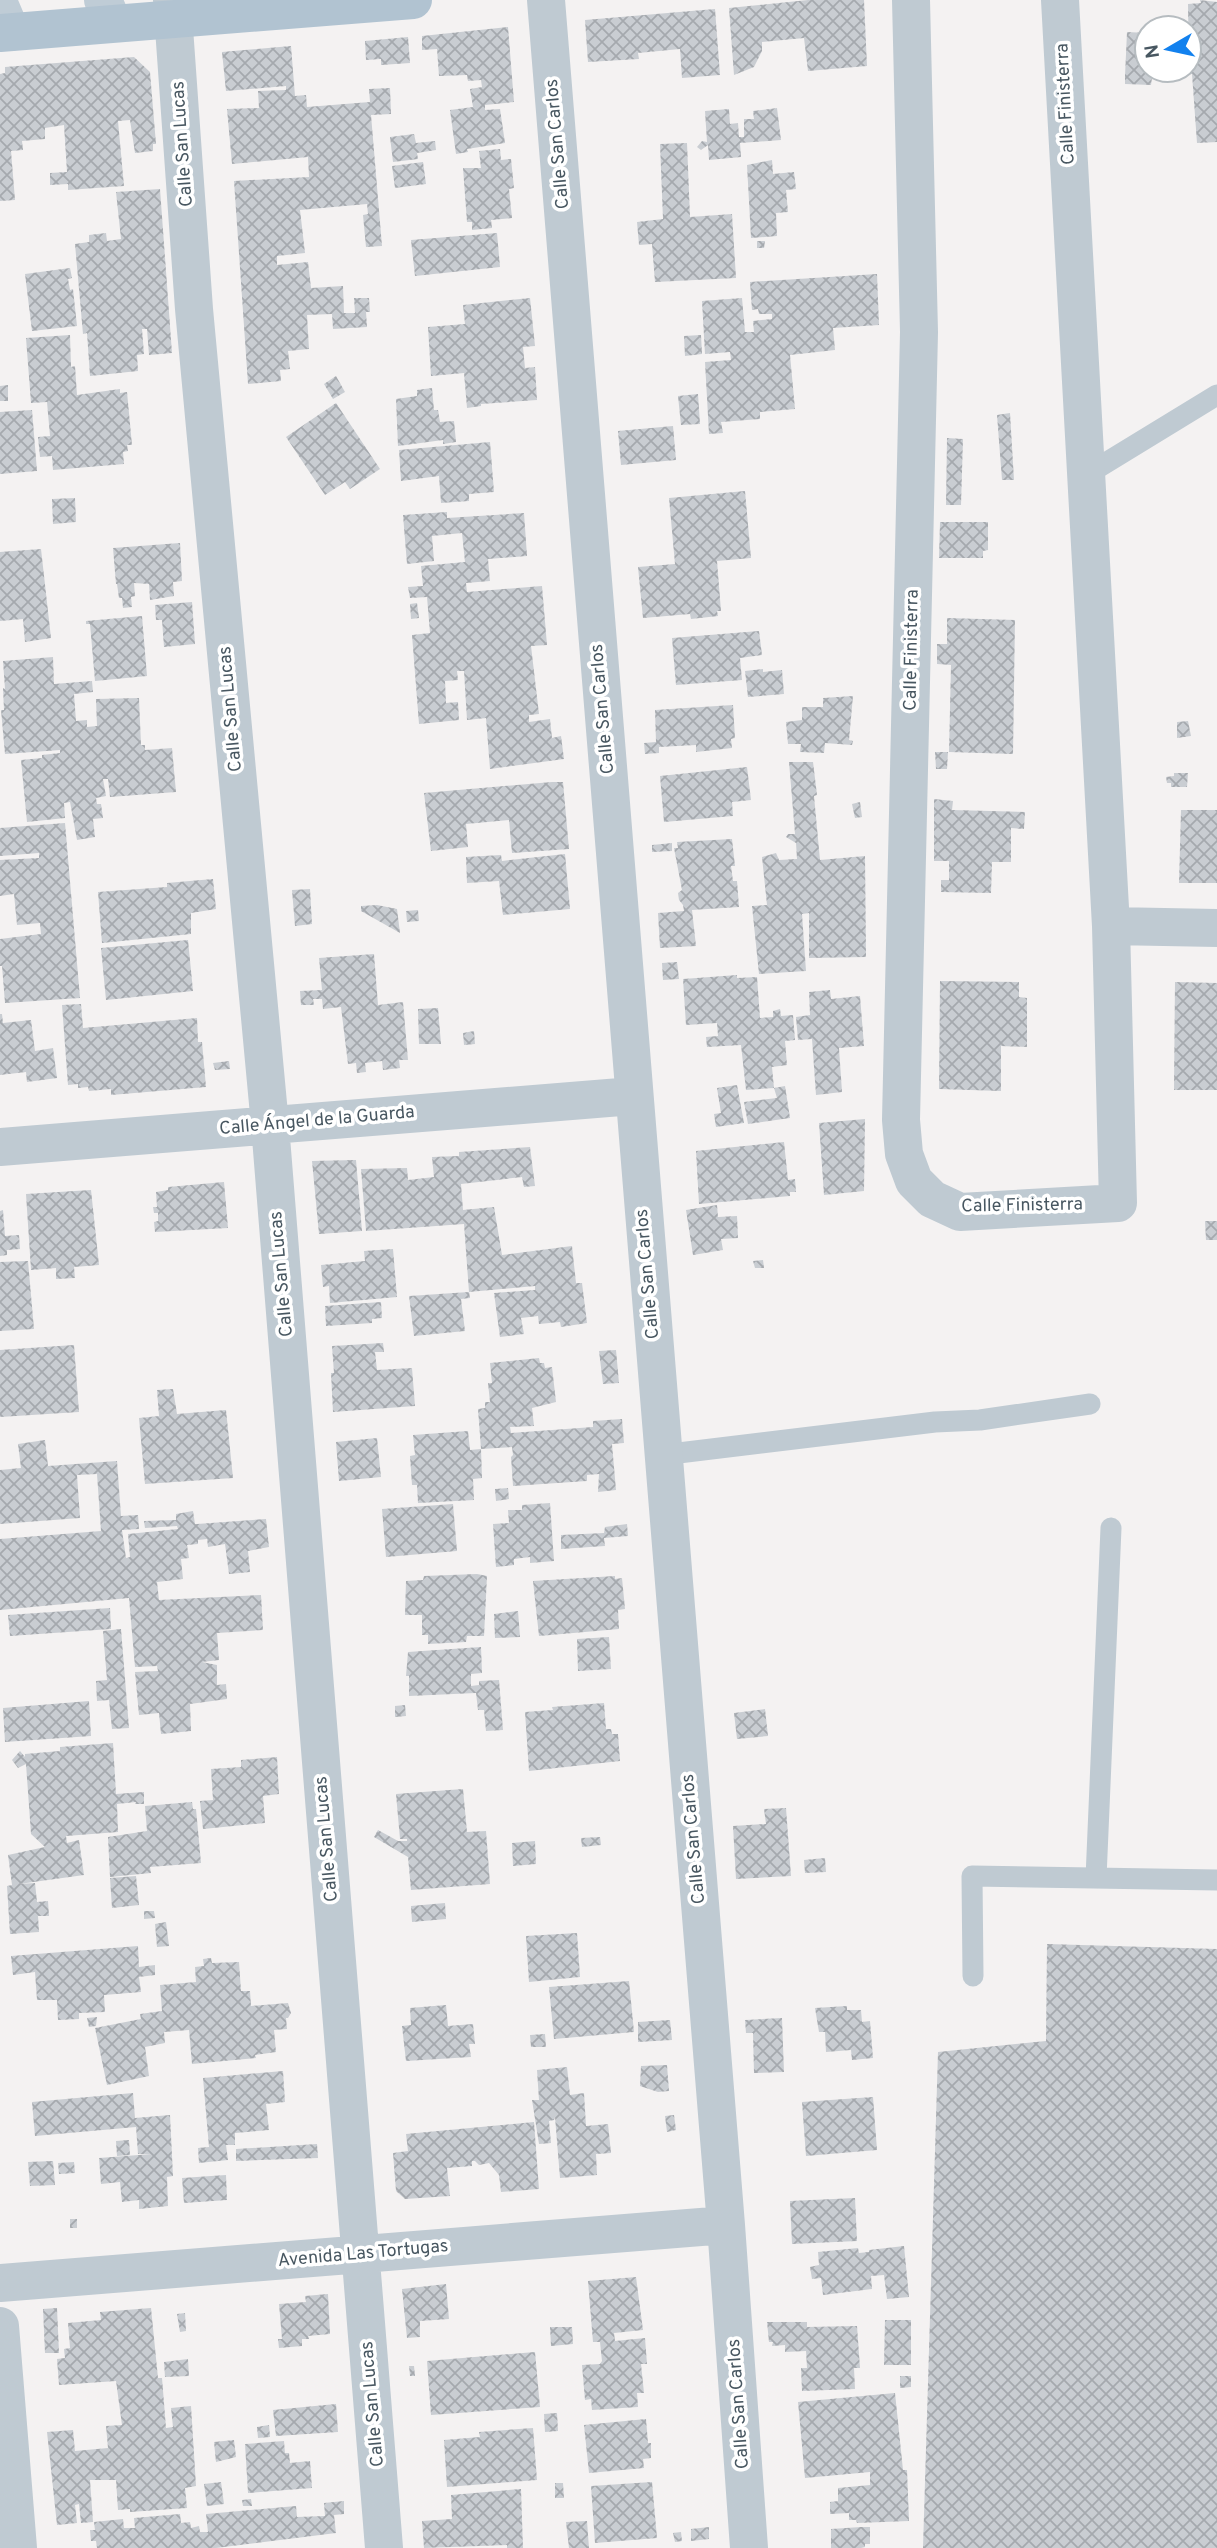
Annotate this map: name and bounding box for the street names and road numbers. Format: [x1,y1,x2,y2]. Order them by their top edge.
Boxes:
street label: Calle Finisterra [1051,43,1081,165]
street label: Calle San Carlos [541,78,575,210]
street label: Calle San Lucas [167,80,199,208]
street label: Calle Finisterra [899,589,925,711]
street label: Calle San Carlos [586,643,620,775]
street label: Calle San Lucas [214,645,248,773]
street label: Calle Ángel de la Guarda [218,1099,416,1141]
street label: Calle Finisterra [961,1193,1083,1219]
street label: Calle San Carlos [631,1208,665,1340]
street label: Calle San Lucas [265,1210,299,1338]
street label: Calle San Carlos [677,1773,711,1905]
street label: Calle San Lucas [310,1775,344,1903]
street label: Avenida Las Tortugas [277,2235,449,2273]
street label: Calle San Carlos [723,2338,755,2470]
street label: Calle San Lucas [356,2340,390,2468]

